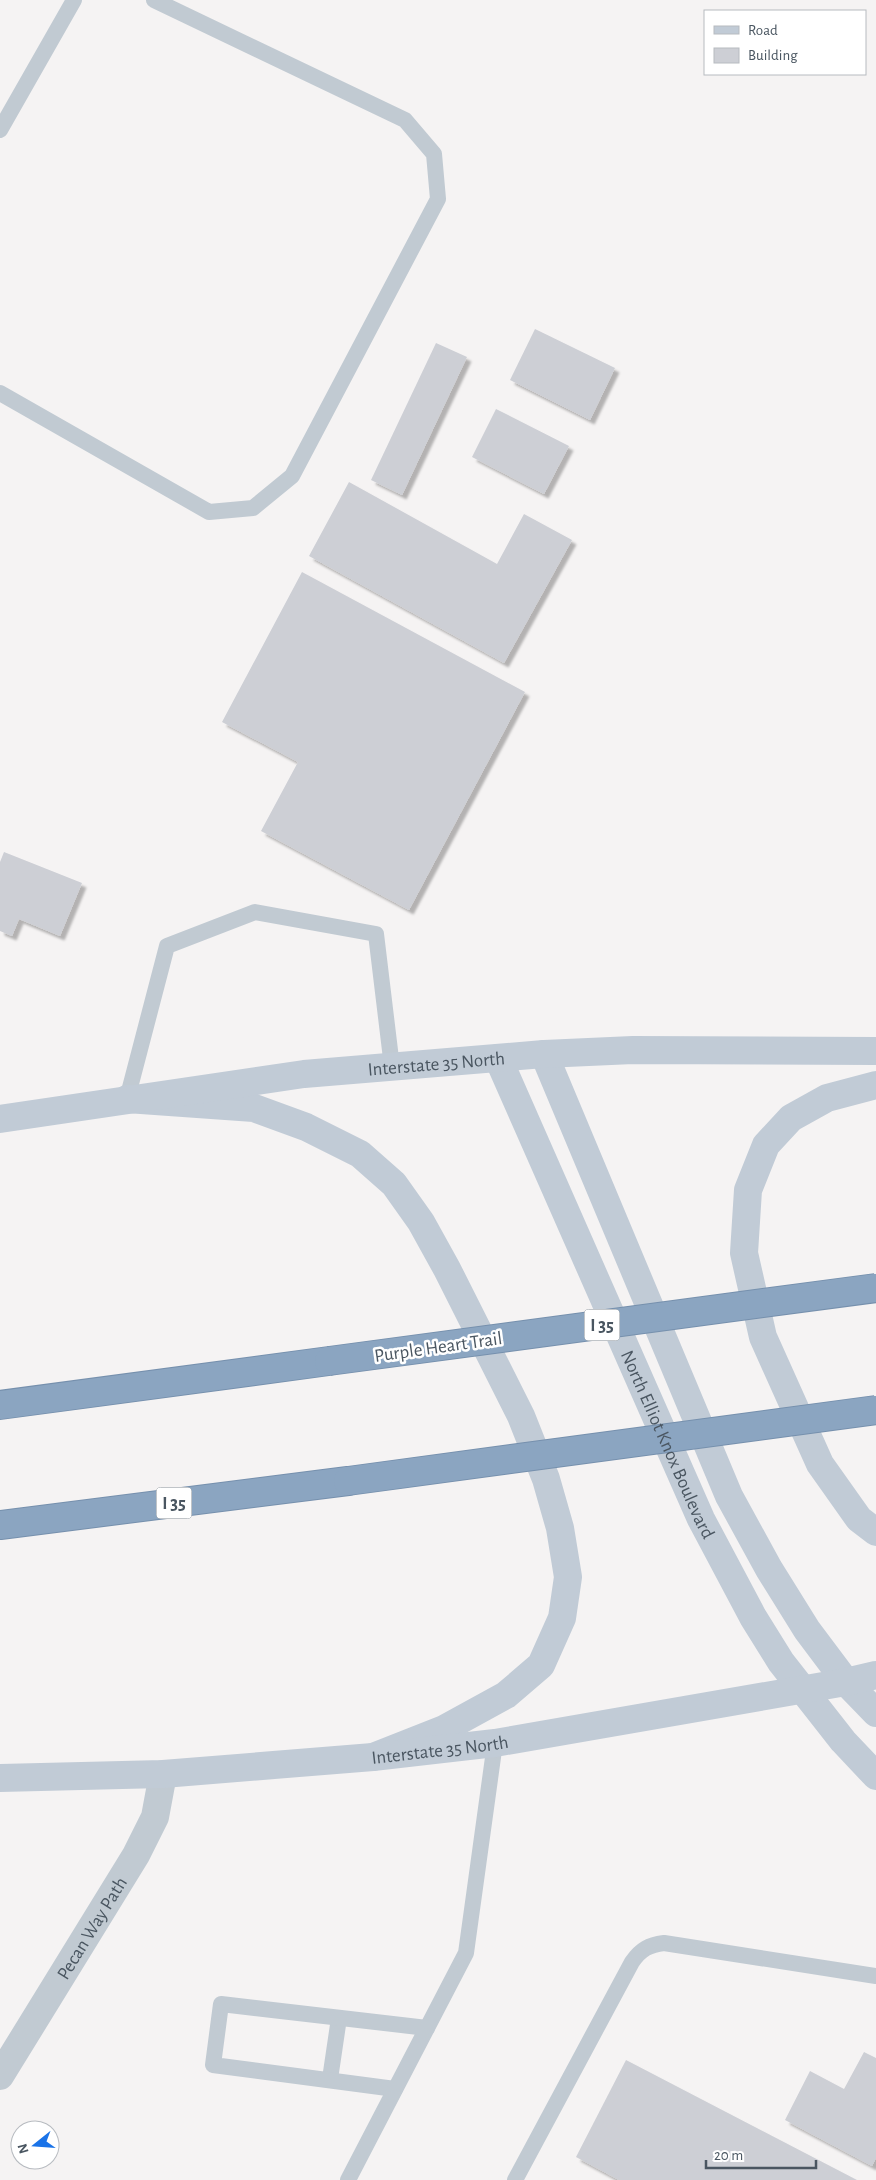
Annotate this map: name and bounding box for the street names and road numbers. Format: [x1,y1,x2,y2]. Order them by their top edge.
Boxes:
street label: Interstate 35 North [367,1049,506,1080]
road number: I 35 [584,1310,620,1340]
street label: Purple Heart Trail [373,1329,503,1366]
street label: North Elliot Knox Boulevard [617,1348,718,1542]
road number: I 35 [156,1488,192,1519]
street label: Interstate 35 North [370,1733,510,1768]
street label: Pecan Way Path [54,1874,131,1983]

